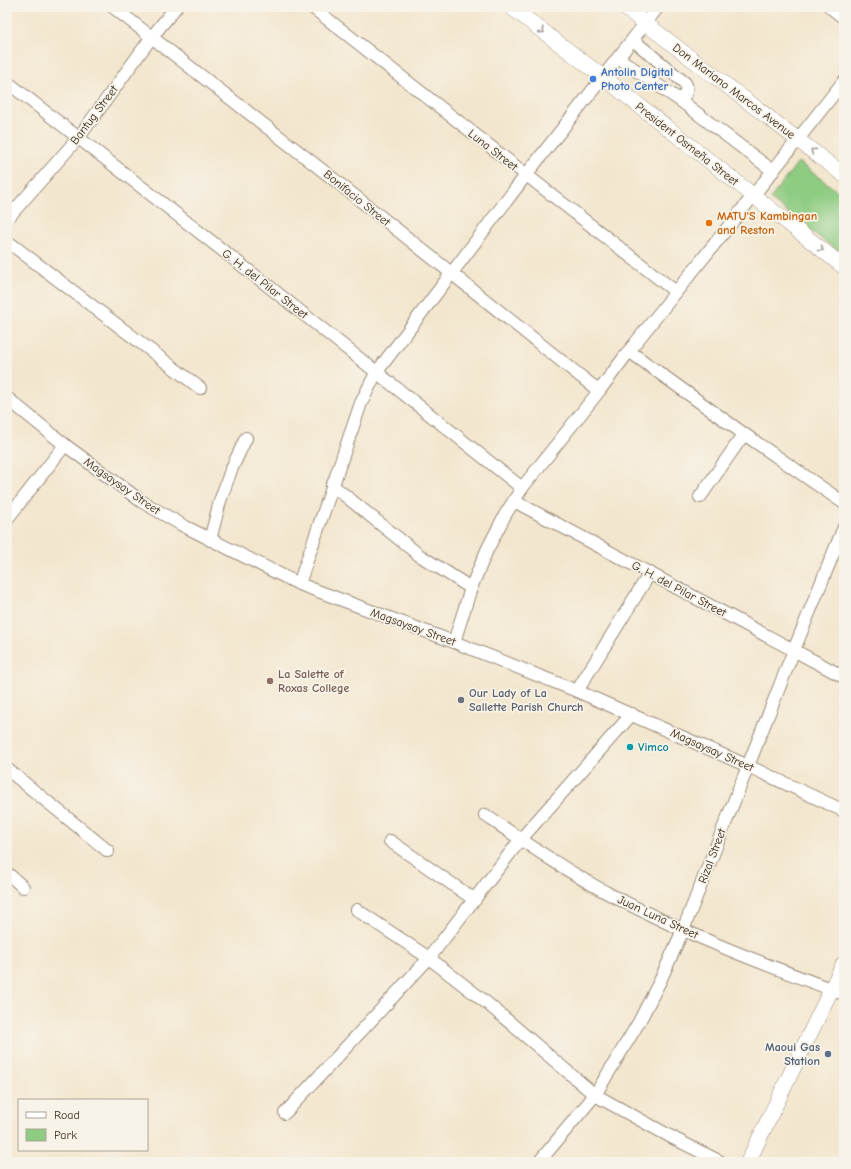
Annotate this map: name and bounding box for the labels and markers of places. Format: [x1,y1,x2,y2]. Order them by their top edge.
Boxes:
place label: Antolin Digital Photo Center [601,65,673,93]
marker: Antolin Digital Photo Center [588,74,598,84]
place label: MATU'S Kambingan and Reston [717,209,817,237]
marker: MATU'S Kambingan and Reston [704,218,714,228]
place label: La Salette of Roxas College [278,667,350,695]
marker: La Salette of Roxas College [265,676,275,686]
place label: Our Lady of La Sallette Parish Church [469,686,583,714]
marker: Our Lady of La Sallette Parish Church [456,695,466,705]
place label: Vimco [638,740,669,754]
marker: Vimco [625,742,635,752]
place label: Maoui Gas Station [765,1040,820,1068]
marker: Maoui Gas Station [823,1049,833,1059]

